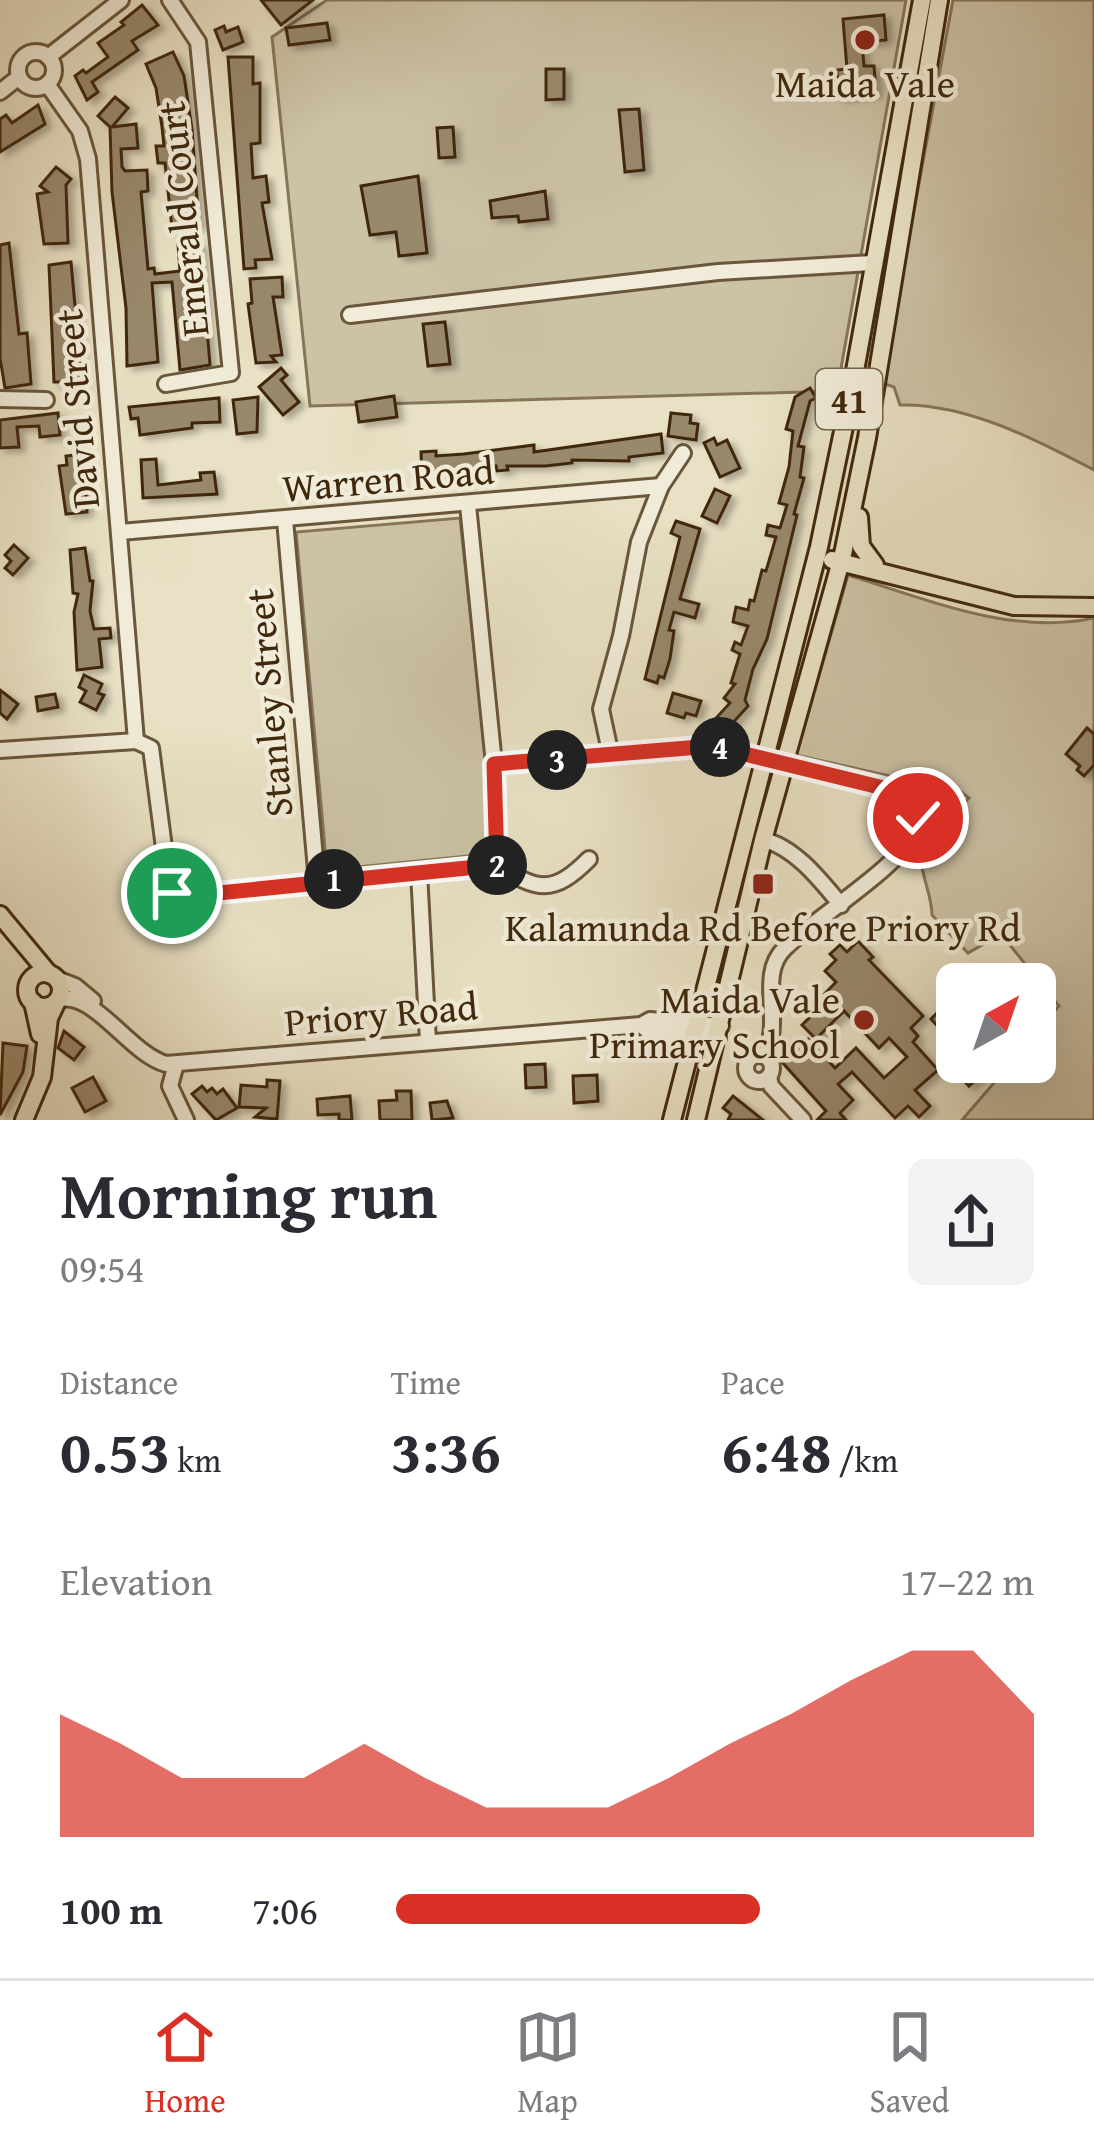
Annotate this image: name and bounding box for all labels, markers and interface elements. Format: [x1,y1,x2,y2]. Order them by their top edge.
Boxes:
marker: Maida Vale [852,27,878,53]
place label: Maida Vale [775,54,955,111]
street label: Emerald Court [141,98,223,340]
street label: David Street [39,307,113,511]
road number: 41 [816,369,882,429]
street label: Warren Road [280,440,496,516]
street label: Stanley Street [230,586,306,820]
pin: 4 [690,717,750,777]
text: 4 [711,723,729,771]
pin: 3 [527,730,587,790]
text: 3 [548,736,566,784]
pin [867,767,969,869]
icon: check [885,785,951,851]
pin: 2 [467,835,527,895]
text: 2 [488,841,506,889]
pin [121,842,223,944]
pin: 1 [304,849,364,909]
text: 1 [325,855,343,903]
icon: arrive [139,860,205,926]
marker: Kalamunda Rd Before Priory Rd [750,871,776,897]
place label: Kalamunda Rd Before Priory Rd [505,898,1021,955]
north arrow [936,963,1056,1083]
map controls [936,963,1056,1083]
place label: Maida Vale Primary School [589,970,840,1072]
street label: Priory Road [282,976,480,1050]
marker: Maida Vale Primary School [851,1007,877,1033]
text: Morning run [60,1145,437,1242]
button: share [908,1159,1034,1285]
text: 09:54 [60,1239,145,1296]
text: Distance [60,1358,178,1406]
text: Time [391,1358,461,1406]
text: Pace [721,1358,785,1406]
text: 0.53 [60,1406,170,1494]
text: 3:36 [391,1406,501,1494]
text: 6:48 [721,1406,832,1494]
text: km [170,1436,221,1484]
text: /km [832,1436,898,1484]
text: Elevation [60,1552,213,1609]
text: 17–22 m [900,1552,1034,1609]
text: 100 m [60,1881,163,1938]
text: 7:06 [252,1881,318,1938]
tab: Home [144,2004,226,2124]
tab: Map [515,2004,581,2124]
tab: Saved [870,2004,950,2124]

